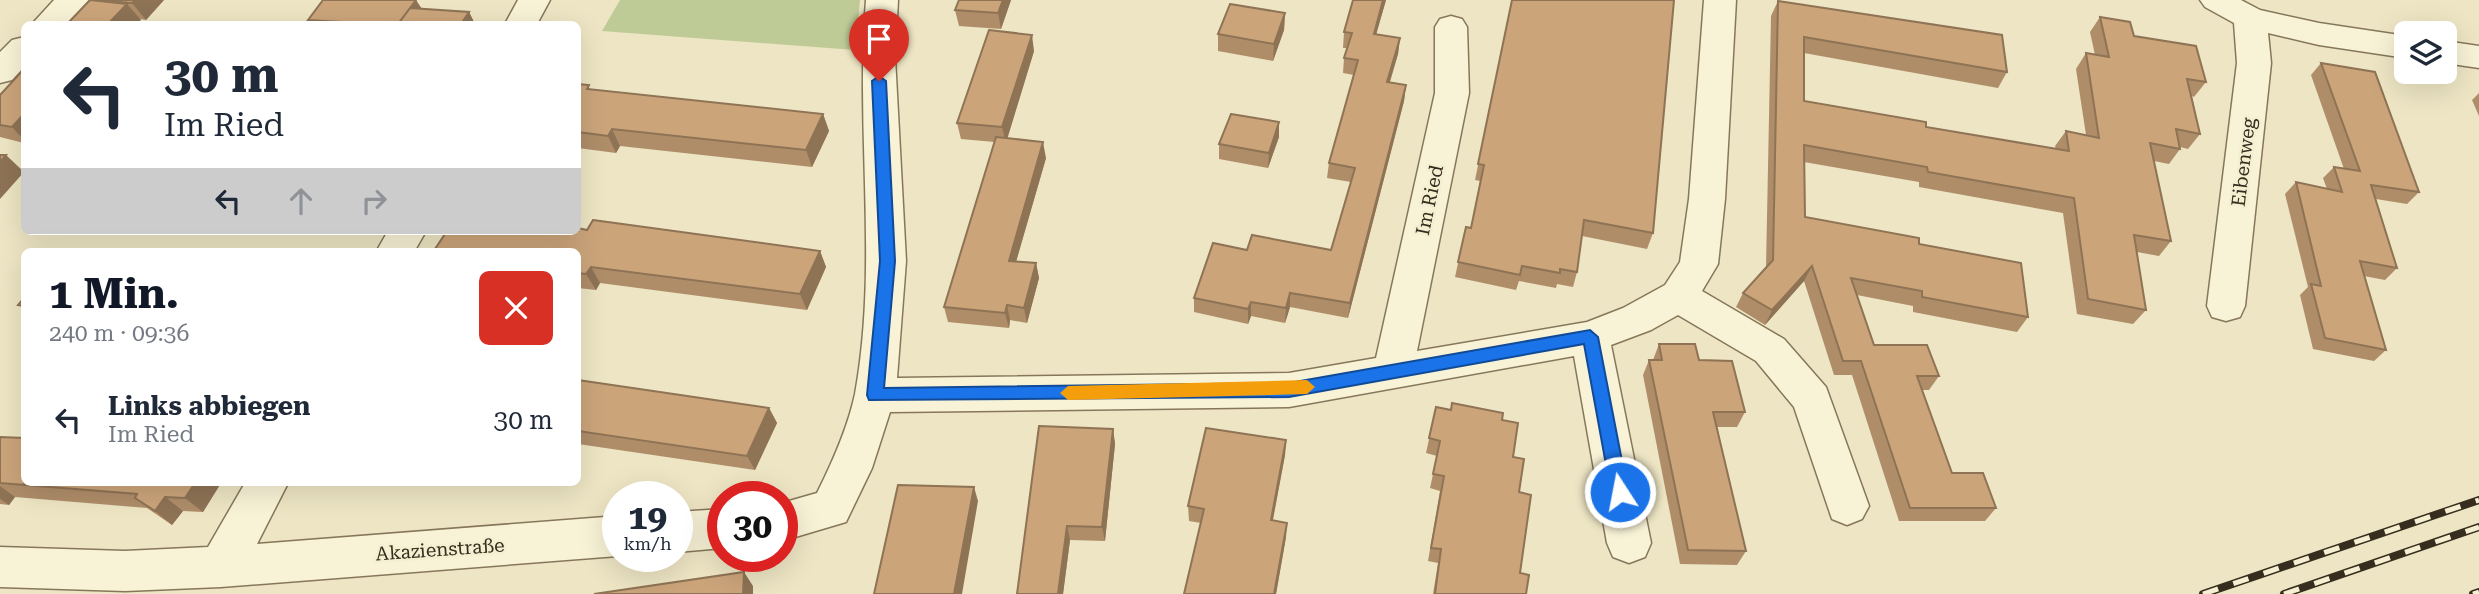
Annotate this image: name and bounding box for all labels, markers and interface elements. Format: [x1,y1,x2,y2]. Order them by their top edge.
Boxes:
pin [849,9,909,81]
icon: arrive [860,20,898,58]
map controls [2394,21,2457,84]
button: layers [2394,21,2457,84]
text: 30 m [164,47,279,104]
icon: left [49,49,140,140]
text: Im Ried [164,106,284,144]
street label: Eibenweg [2227,116,2260,208]
street label: Im Ried [1411,163,1448,237]
icon: left [209,182,247,220]
icon: ahead [282,182,320,220]
icon: right [355,182,393,220]
text: 1 Min. [49,269,179,318]
button: close [479,271,553,345]
text: 240 m · 09:36 [49,320,189,347]
text: Links abbiegen [108,391,311,421]
icon: left [49,401,87,439]
text: 30 m [494,405,553,435]
text: Im Ried [108,421,194,448]
position arrow [1583,455,1657,529]
speed limit sign: 30 [707,481,798,572]
text: 19 [628,497,667,538]
text: km/h [623,533,672,554]
street label: Akazienstraße [375,534,505,565]

